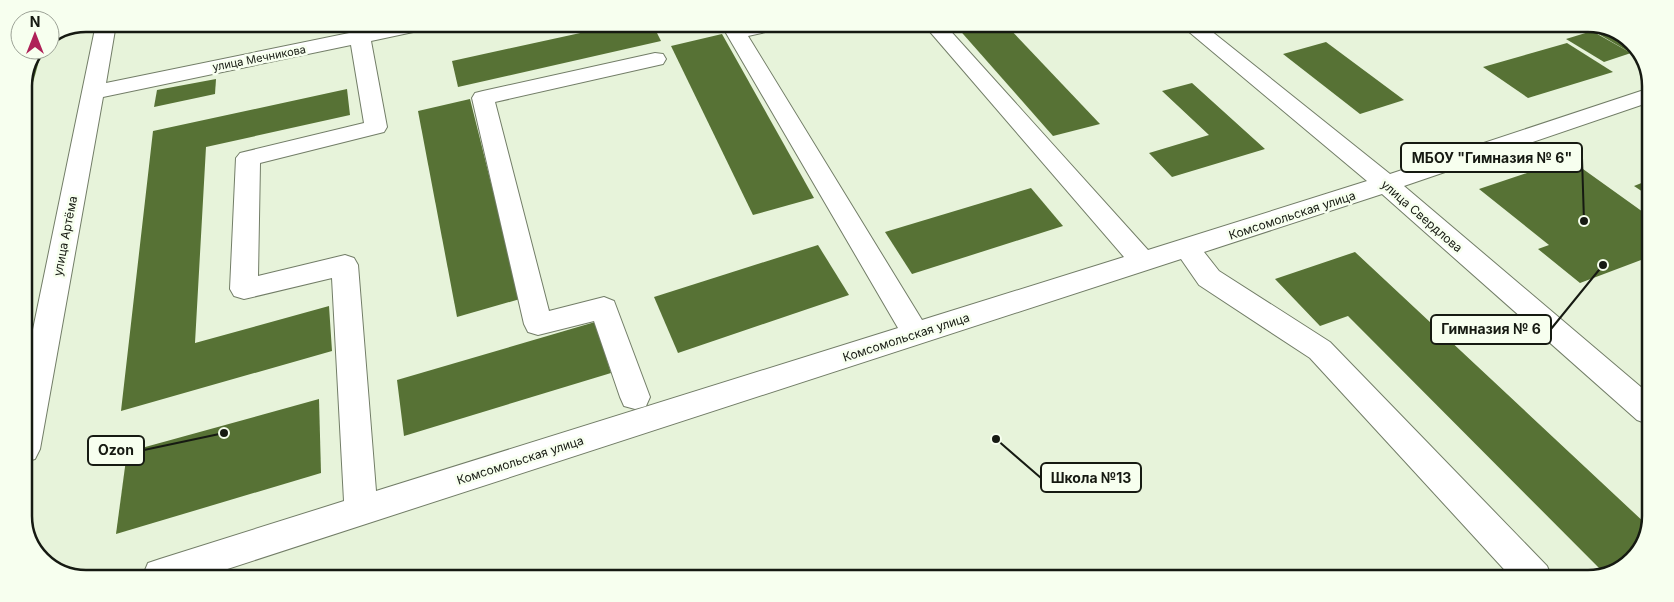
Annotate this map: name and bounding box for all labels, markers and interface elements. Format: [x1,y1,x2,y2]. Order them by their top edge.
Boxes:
north arrow [10,10,60,60]
text: N [30,13,40,30]
street label: улица Мечникова [211,42,307,74]
callout: МБОУ "Гимназия № 6" [1401,143,1582,172]
text: МБОУ "Гимназия № 6" [1412,149,1572,166]
street label: улица Свердлова [1378,177,1466,255]
street label: Комсомольская улица [1227,187,1357,243]
street label: улица Артёма [50,195,80,277]
street label: Комсомольская улица [841,309,971,365]
callout: Гимназия № 6 [1431,315,1551,344]
text: Гимназия № 6 [1441,320,1541,337]
street label: Комсомольская улица [455,432,585,488]
callout: Ozon [88,436,144,465]
text: Ozon [98,441,134,458]
callout: Школа №13 [1041,463,1141,492]
text: Школа №13 [1051,469,1131,486]

